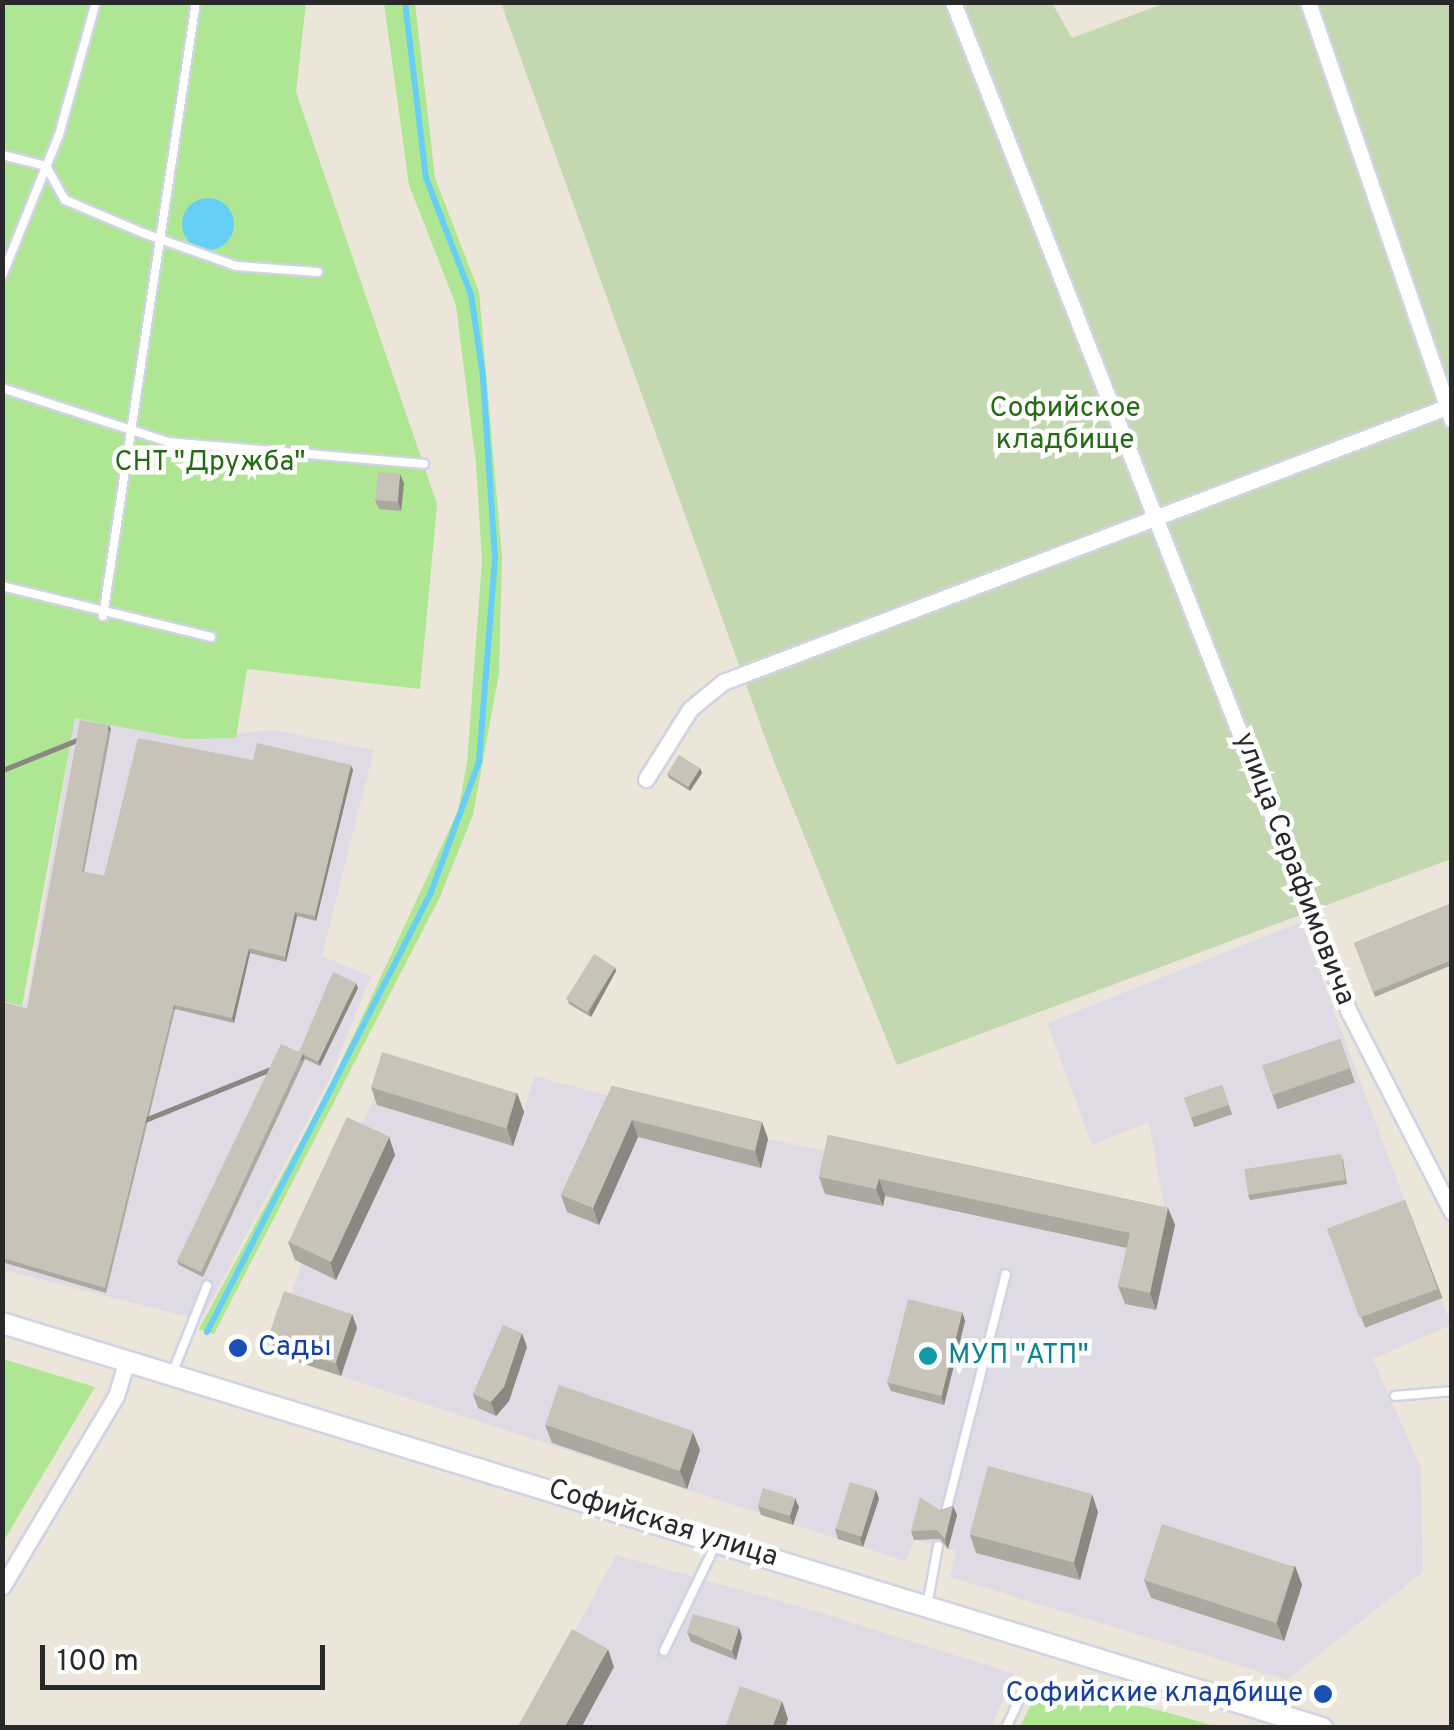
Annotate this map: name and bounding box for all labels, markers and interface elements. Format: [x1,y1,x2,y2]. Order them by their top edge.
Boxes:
park label: Софийское кладбище [989,392,1141,458]
park label: СНТ "Дружба" [114,446,306,480]
street label: улица Серафимовича [1226,728,1362,1010]
place label: Сады [258,1331,332,1365]
marker: Сады [227,1337,249,1359]
place label: МУП "АТП" [948,1339,1089,1373]
marker: МУП "АТП" [917,1345,939,1367]
street label: Софийская улица [544,1473,782,1575]
scale bar [45,1625,330,1687]
text: 100 m [57,1644,139,1681]
place label: Софийские кладбище [1006,1677,1303,1711]
marker: Софийские кладбище [1312,1683,1334,1705]

